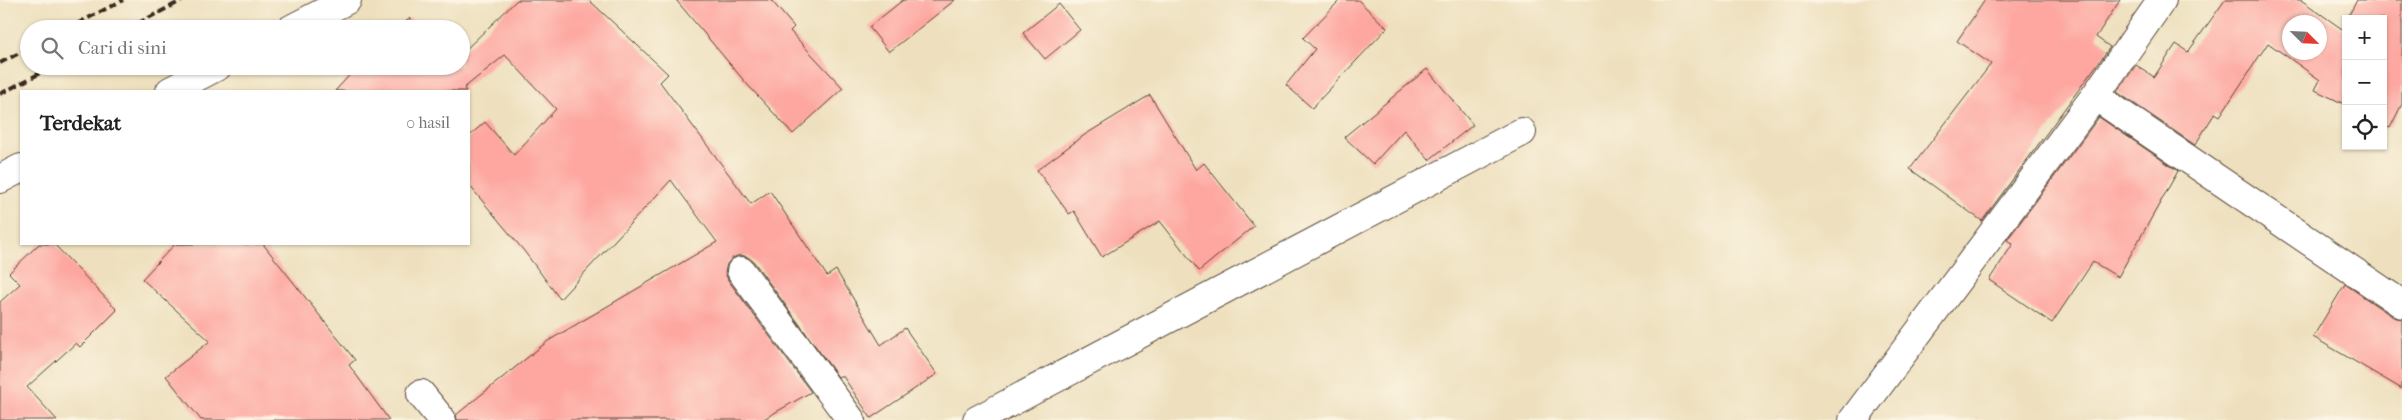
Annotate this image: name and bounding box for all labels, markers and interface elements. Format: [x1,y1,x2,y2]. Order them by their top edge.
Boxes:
north arrow [2282,15,2327,60]
map controls [2342,15,2387,150]
button: + [2342,15,2387,60]
search box [20,20,470,75]
icon: search [38,34,66,62]
text: Cari di sini [78,37,167,59]
button: − [2342,60,2387,105]
button: locate [2342,105,2387,150]
text: Terdekat [40,111,121,135]
text: 0 hasil [406,113,450,132]

